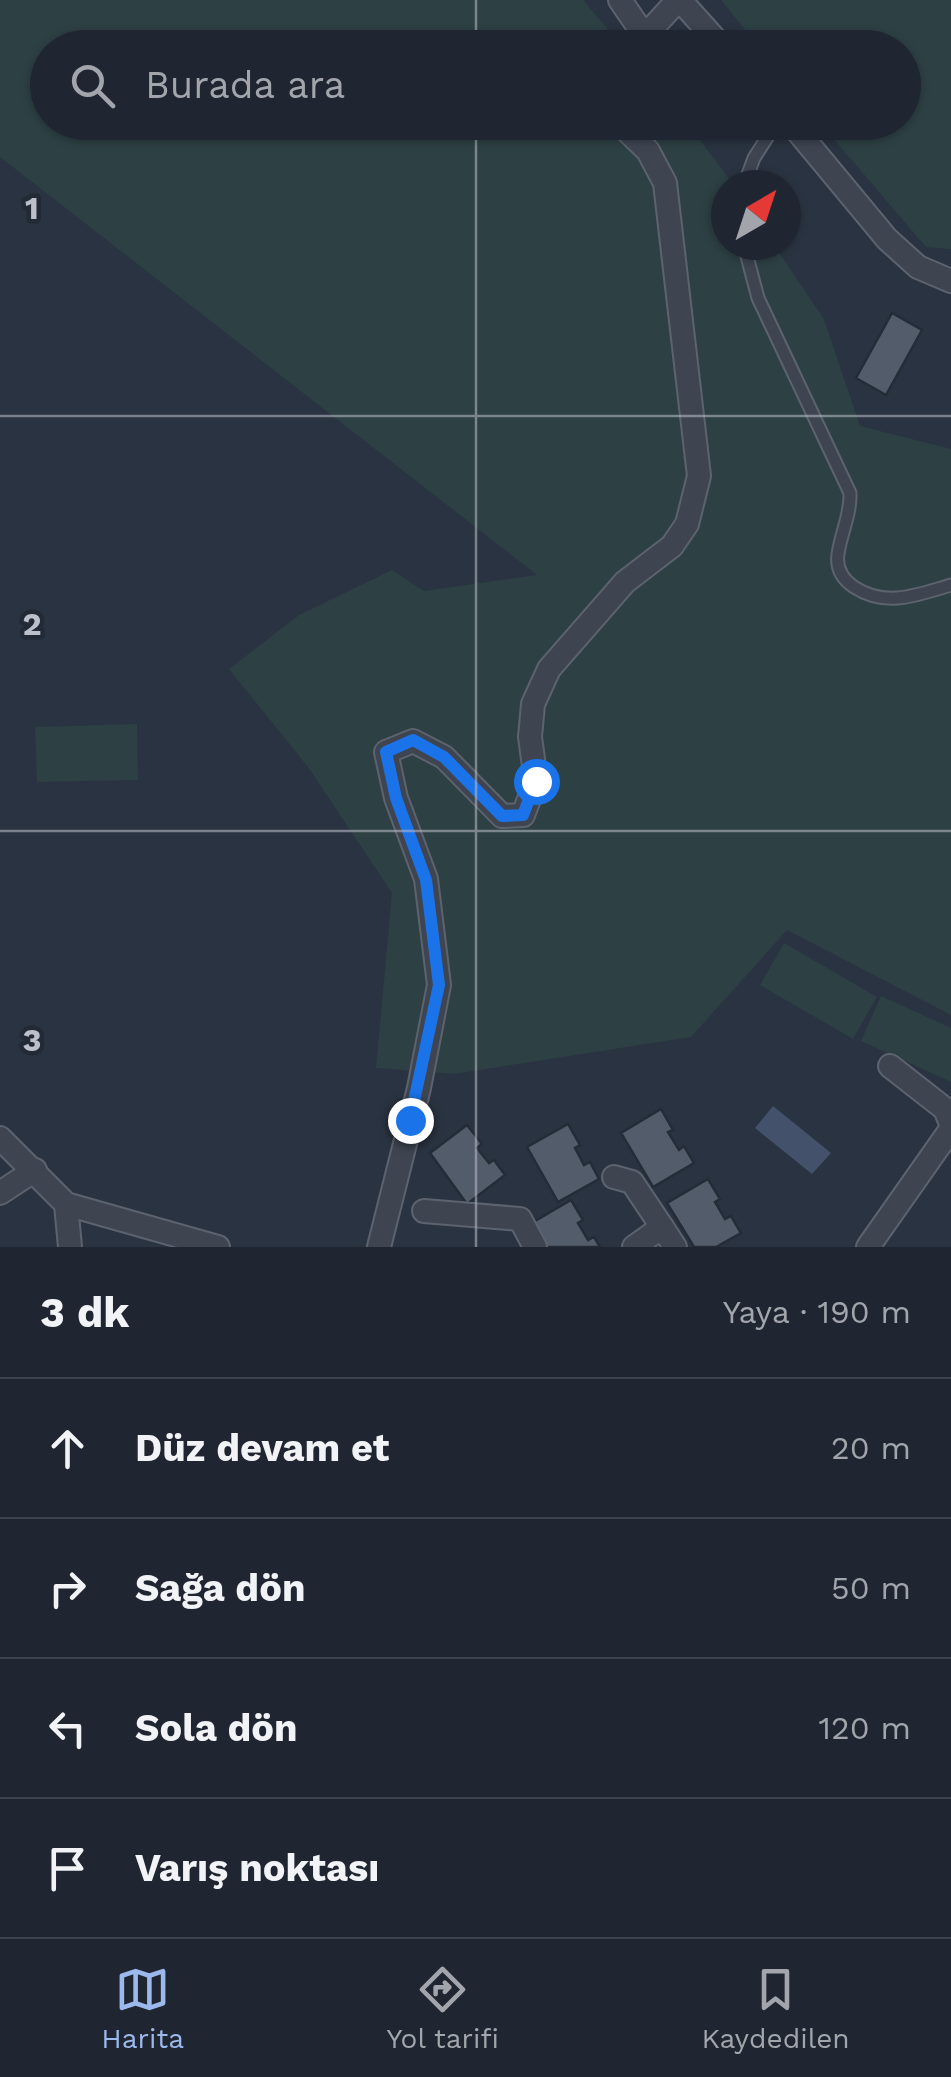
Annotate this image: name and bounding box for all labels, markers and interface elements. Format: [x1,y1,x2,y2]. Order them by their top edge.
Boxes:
search box [30,30,921,140]
icon: search [65,58,120,113]
text: Burada ara [145,63,345,107]
north arrow [711,170,801,260]
text: 1 [25,189,39,227]
text: 2 [22,605,42,643]
route start [514,759,560,805]
text: 3 [23,1021,41,1059]
route end [388,1098,434,1144]
text: 3 dk [40,1288,129,1337]
text: Yaya · 190 m [723,1293,911,1331]
icon: ahead [40,1421,95,1476]
text: Düz devam et [135,1426,389,1470]
text: 20 m [831,1429,911,1467]
icon: right [40,1561,95,1616]
text: Sağa dön [135,1566,306,1610]
text: 50 m [831,1569,911,1607]
icon: left [40,1701,95,1756]
text: Sola dön [135,1706,298,1750]
text: 120 m [819,1709,911,1747]
icon: arrive [40,1841,95,1896]
text: Varış noktası [135,1846,379,1890]
tab: Harita [101,1962,184,2055]
tab: Yol tarifi [387,1962,499,2055]
tab: Kaydedilen [701,1962,850,2055]

